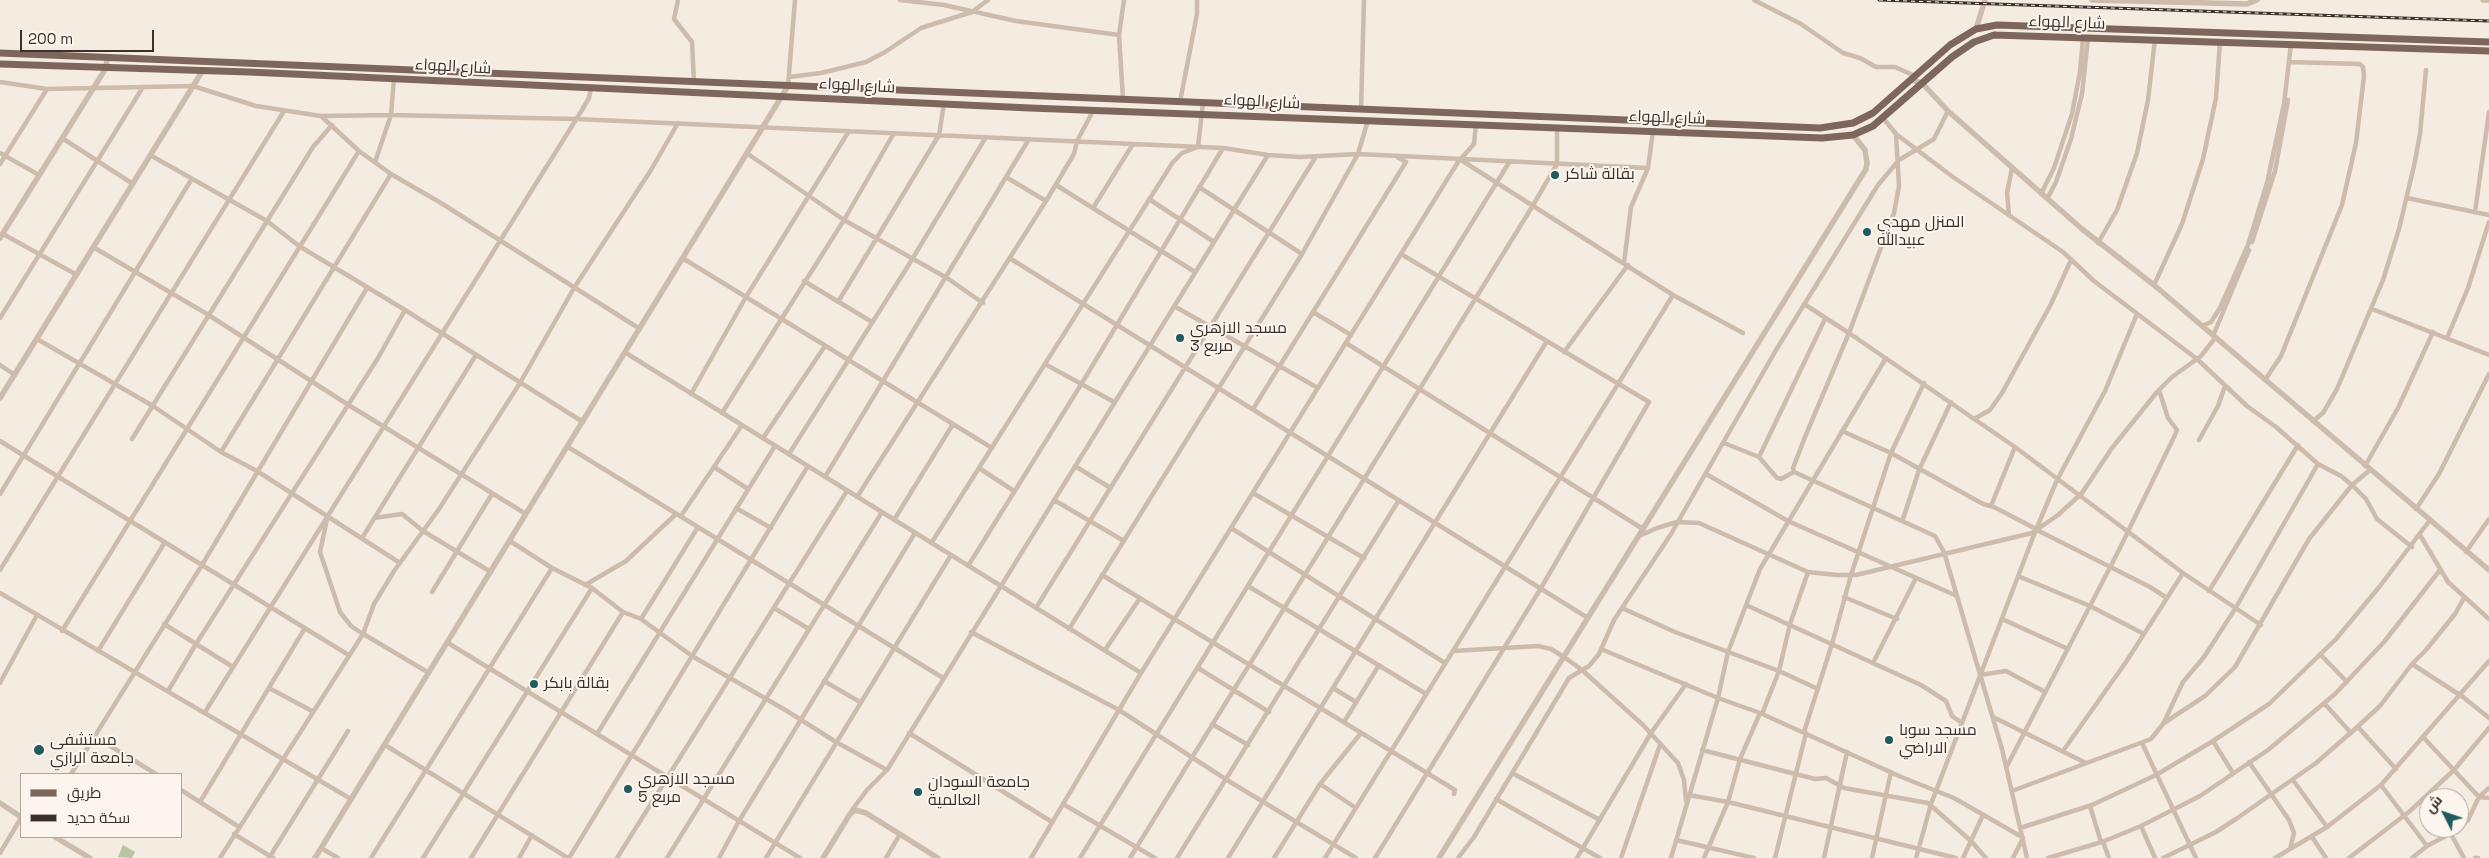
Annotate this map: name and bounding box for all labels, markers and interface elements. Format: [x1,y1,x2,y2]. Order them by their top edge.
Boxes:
street label: شارع الهواء [2028,12,2106,34]
scale bar [22,20,156,52]
text: 200 m [28,29,73,48]
street label: شارع الهواء [414,55,492,79]
street label: شارع الهواء [818,74,896,98]
street label: شارع الهواء [1223,90,1301,114]
street label: شارع الهواء [1628,107,1706,129]
place label: بقالة شاكر [1565,165,1635,185]
marker: بقالة شاكر [1549,169,1561,181]
place label: المنزل مهدي عبيدالله [1877,213,1965,251]
marker: المنزل مهدي عبيدالله [1861,226,1873,238]
place label: مسجد الازهري مربع 3 [1190,319,1287,357]
marker: مسجد الازهري مربع 3 [1174,332,1186,344]
place label: بقالة بابكر [544,674,610,694]
marker: بقالة بابكر [528,678,540,690]
place label: مسجد سوبا الاراضي [1899,721,1977,759]
place label: مستشفى جامعة الرازي [50,731,134,769]
marker: مسجد سوبا الاراضي [1883,734,1895,746]
marker: مستشفى جامعة الرازي [32,743,46,757]
place label: مسجد الازهري مربع 5 [638,770,735,808]
legend [20,773,182,838]
place label: جامعة السودان العالمية [928,773,1030,811]
text: طريق [67,783,101,802]
marker: مسجد الازهري مربع 5 [622,783,634,795]
marker: جامعة السودان العالمية [912,786,924,798]
north arrow [2419,788,2469,838]
text: ش [2421,791,2446,817]
text: سكة حديد [67,808,130,827]

